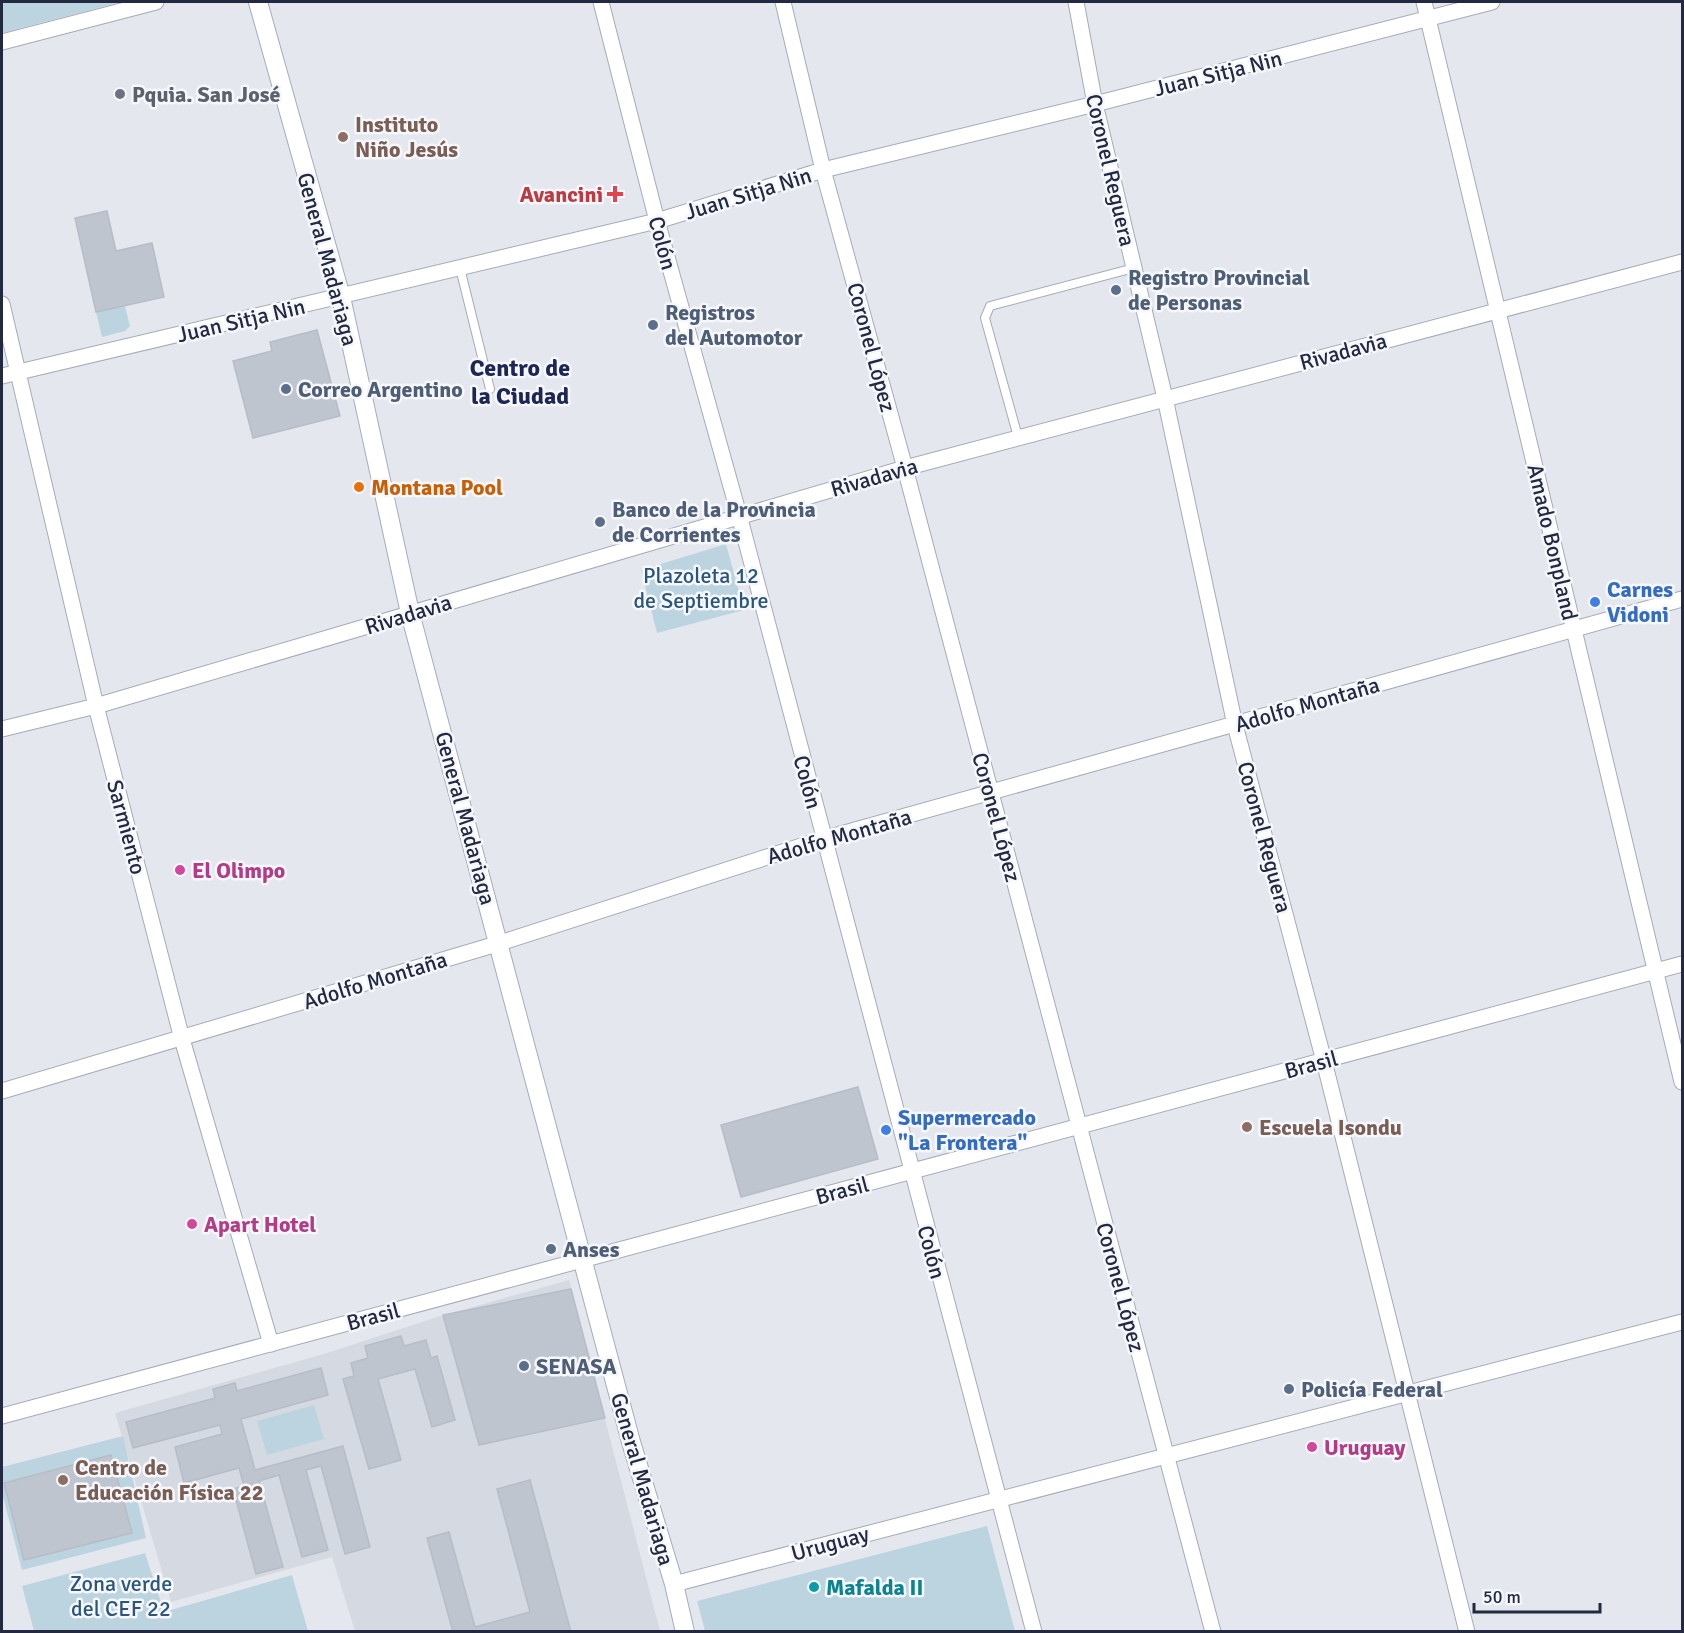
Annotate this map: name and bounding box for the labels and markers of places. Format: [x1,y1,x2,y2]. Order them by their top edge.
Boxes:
place label: Pquia. San José [132,81,280,108]
marker: Pquia. San José [113,87,127,101]
place label: Instituto Niño Jesús [355,111,458,163]
marker: Instituto Niño Jesús [336,130,350,144]
place label: Avancini [520,181,603,208]
marker: Avancini [608,187,622,201]
place label: Registro Provincial de Personas [1128,264,1310,316]
marker: Registro Provincial de Personas [1109,283,1123,297]
place label: Registros del Automotor [665,299,803,351]
marker: Registros del Automotor [646,318,660,332]
place label: Correo Argentino [298,376,463,403]
marker: Correo Argentino [279,382,293,396]
place label: Montana Pool [371,474,503,501]
marker: Montana Pool [352,480,366,494]
place label: Banco de la Provincia de Corrientes [612,496,816,548]
marker: Banco de la Provincia de Corrientes [593,515,607,529]
place label: Carnes Vidoni [1607,576,1673,628]
marker: Carnes Vidoni [1588,595,1602,609]
place label: El Olimpo [192,857,285,884]
marker: El Olimpo [173,863,187,877]
place label: Supermercado "La Frontera" [898,1104,1036,1156]
place label: Escuela Isondu [1259,1114,1402,1141]
marker: Escuela Isondu [1240,1120,1254,1134]
marker: Supermercado "La Frontera" [879,1123,893,1137]
place label: Apart Hotel [204,1211,316,1238]
marker: Apart Hotel [185,1217,199,1231]
place label: Anses [563,1236,620,1263]
marker: Anses [544,1242,558,1256]
place label: SENASA [536,1353,617,1380]
marker: SENASA [517,1359,531,1373]
place label: Policía Federal [1301,1376,1443,1403]
marker: Policía Federal [1282,1382,1296,1396]
place label: Uruguay [1324,1434,1406,1461]
marker: Uruguay [1305,1440,1319,1454]
place label: Centro de Educación Física 22 [75,1454,264,1506]
marker: Centro de Educación Física 22 [56,1473,70,1487]
place label: Mafalda II [826,1574,923,1601]
marker: Mafalda II [807,1580,821,1594]

